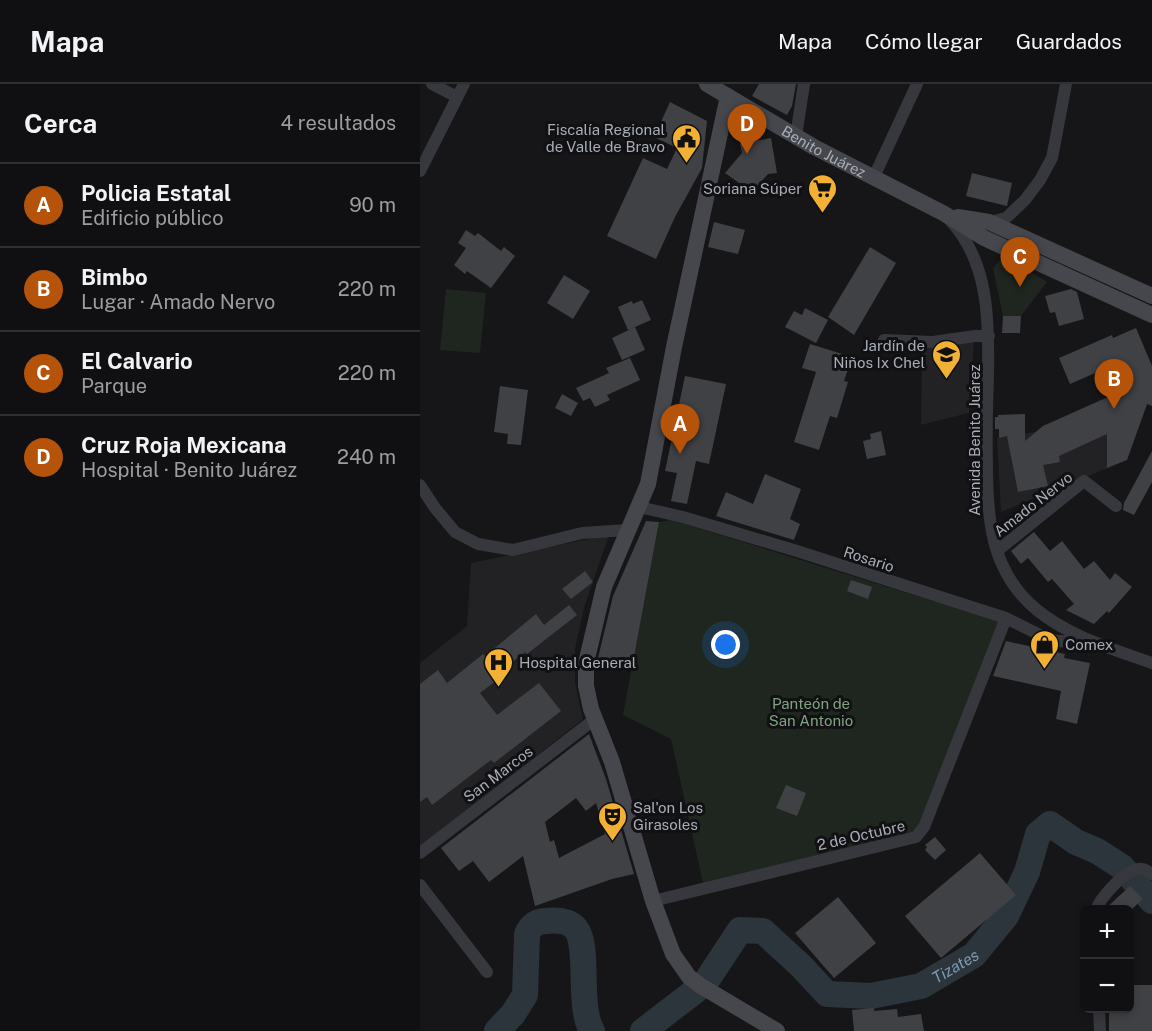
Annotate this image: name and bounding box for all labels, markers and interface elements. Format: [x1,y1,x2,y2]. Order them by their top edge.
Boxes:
text: Mapa [30,25,104,58]
text: Mapa [778,29,832,54]
text: Cómo llegar [865,29,983,54]
text: Guardados [1016,29,1122,54]
pin: D [728,104,766,154]
text: Cerca [24,108,97,139]
text: 4 resultados [280,111,396,135]
place label: Fiscalía Regional de Valle de Bravo [546,121,665,155]
public building icon: Fiscalía Regional de Valle de Bravo [670,122,702,164]
street label: Benito Juárez [779,122,869,181]
supermarket icon: Soriana Súper [807,172,839,214]
text: Policia Estatal [81,180,231,206]
place label: Soriana Súper [703,180,802,197]
text: A [36,193,51,217]
text: 90 m [349,193,396,217]
text: Edificio público [81,206,223,230]
pin: C [1000,238,1040,287]
text: Bimbo [81,264,148,290]
text: B [37,277,50,301]
text: 220 m [338,277,396,301]
text: Lugar · Amado Nervo [81,290,275,314]
place label: Jardín de Niños Ix Chel [833,337,925,371]
school or university icon: Jardín de Niños Ix Chel [930,338,962,380]
text: El Calvario [81,348,193,374]
pin: B [1094,360,1134,409]
text: C [36,361,51,385]
text: 220 m [338,361,396,385]
street label: Avenida Benito Juárez [966,364,983,516]
text: Parque [81,374,147,398]
pin: A [660,404,700,454]
text: Cruz Roja Mexicana [81,432,287,458]
text: D [36,445,51,469]
text: 240 m [337,445,396,469]
text: Hospital · Benito Juárez [81,458,297,482]
street label: Amado Nervo [991,468,1075,540]
street label: Rosario [841,543,897,575]
shop icon: Comex [1028,628,1060,670]
your location [711,630,740,659]
place label: Comex [1065,636,1113,653]
hospital icon: Hospital General [482,646,514,688]
place label: Hospital General [519,654,636,671]
park label: Panteón de San Antonio [769,695,853,729]
street label: San Marcos [460,743,536,805]
place label: Sal'on Los Girasoles [633,799,703,833]
theatre icon: Sal'on Los Girasoles [596,800,628,842]
street label: 2 de Octubre [815,817,907,853]
map controls [1080,905,1134,1013]
button: + [1080,905,1134,959]
water label: Tizates [929,945,982,987]
button: − [1080,959,1134,1013]

